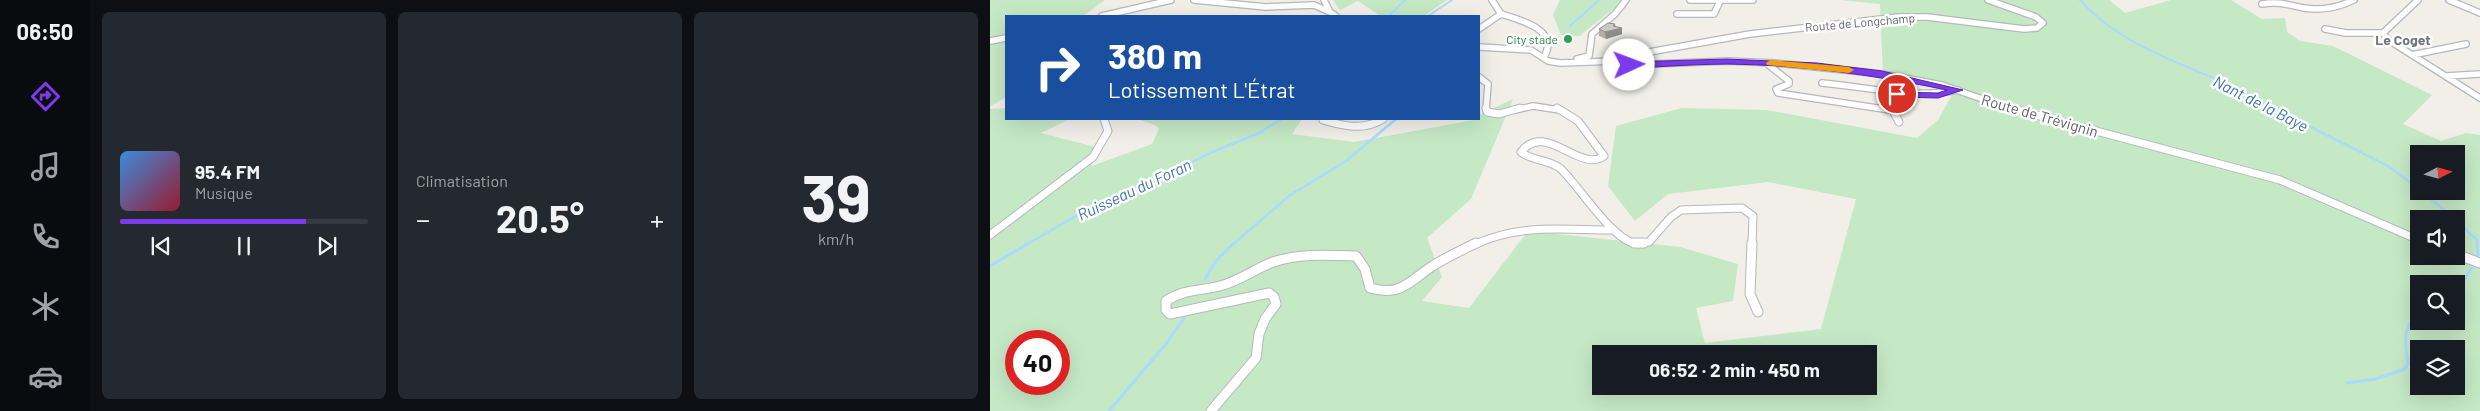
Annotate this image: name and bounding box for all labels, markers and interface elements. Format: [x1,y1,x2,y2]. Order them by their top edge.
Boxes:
street label: Route de Longchamp [1804,10,1916,34]
text: 06:50 [17,18,73,44]
district label: Le Coget [2375,31,2431,48]
place label: City stade [1506,32,1558,46]
marker: City stade [1562,33,1574,45]
text: 380 m [1108,34,1202,76]
icon: right [1025,35,1090,100]
position arrow [1602,38,1654,90]
water label: Nant de la Baye [2210,71,2312,135]
pin [1876,73,1918,115]
text: Lotissement L'Étrat [1108,76,1296,102]
icon: directions [28,79,63,114]
icon: arrive [1883,80,1911,108]
street label: Route de Trévignin [1980,90,2100,140]
north arrow [2410,145,2465,200]
map controls [2410,145,2465,395]
icon: music [28,149,63,184]
water label: Ruisseau du Foran [1074,154,1194,224]
text: 39 [801,157,871,235]
text: 95.4 FM [195,160,260,183]
text: Climatisation [416,171,508,190]
text: Musique [195,183,253,202]
text: 20.5° [496,195,584,241]
text: − [416,202,430,236]
text: + [650,202,664,236]
button: sound [2410,210,2465,265]
icon: phone [28,219,63,254]
text: km/h [818,229,854,248]
icon: previous [147,232,175,260]
icon: pause [230,232,258,260]
icon: next [313,232,341,260]
button: search [2410,275,2465,330]
icon: climate [28,289,63,324]
speed limit sign: 40 [1005,330,1070,395]
button: layers [2410,340,2465,395]
text: 06:52 · 2 min · 450 m [1649,358,1820,381]
icon: car [28,359,63,394]

